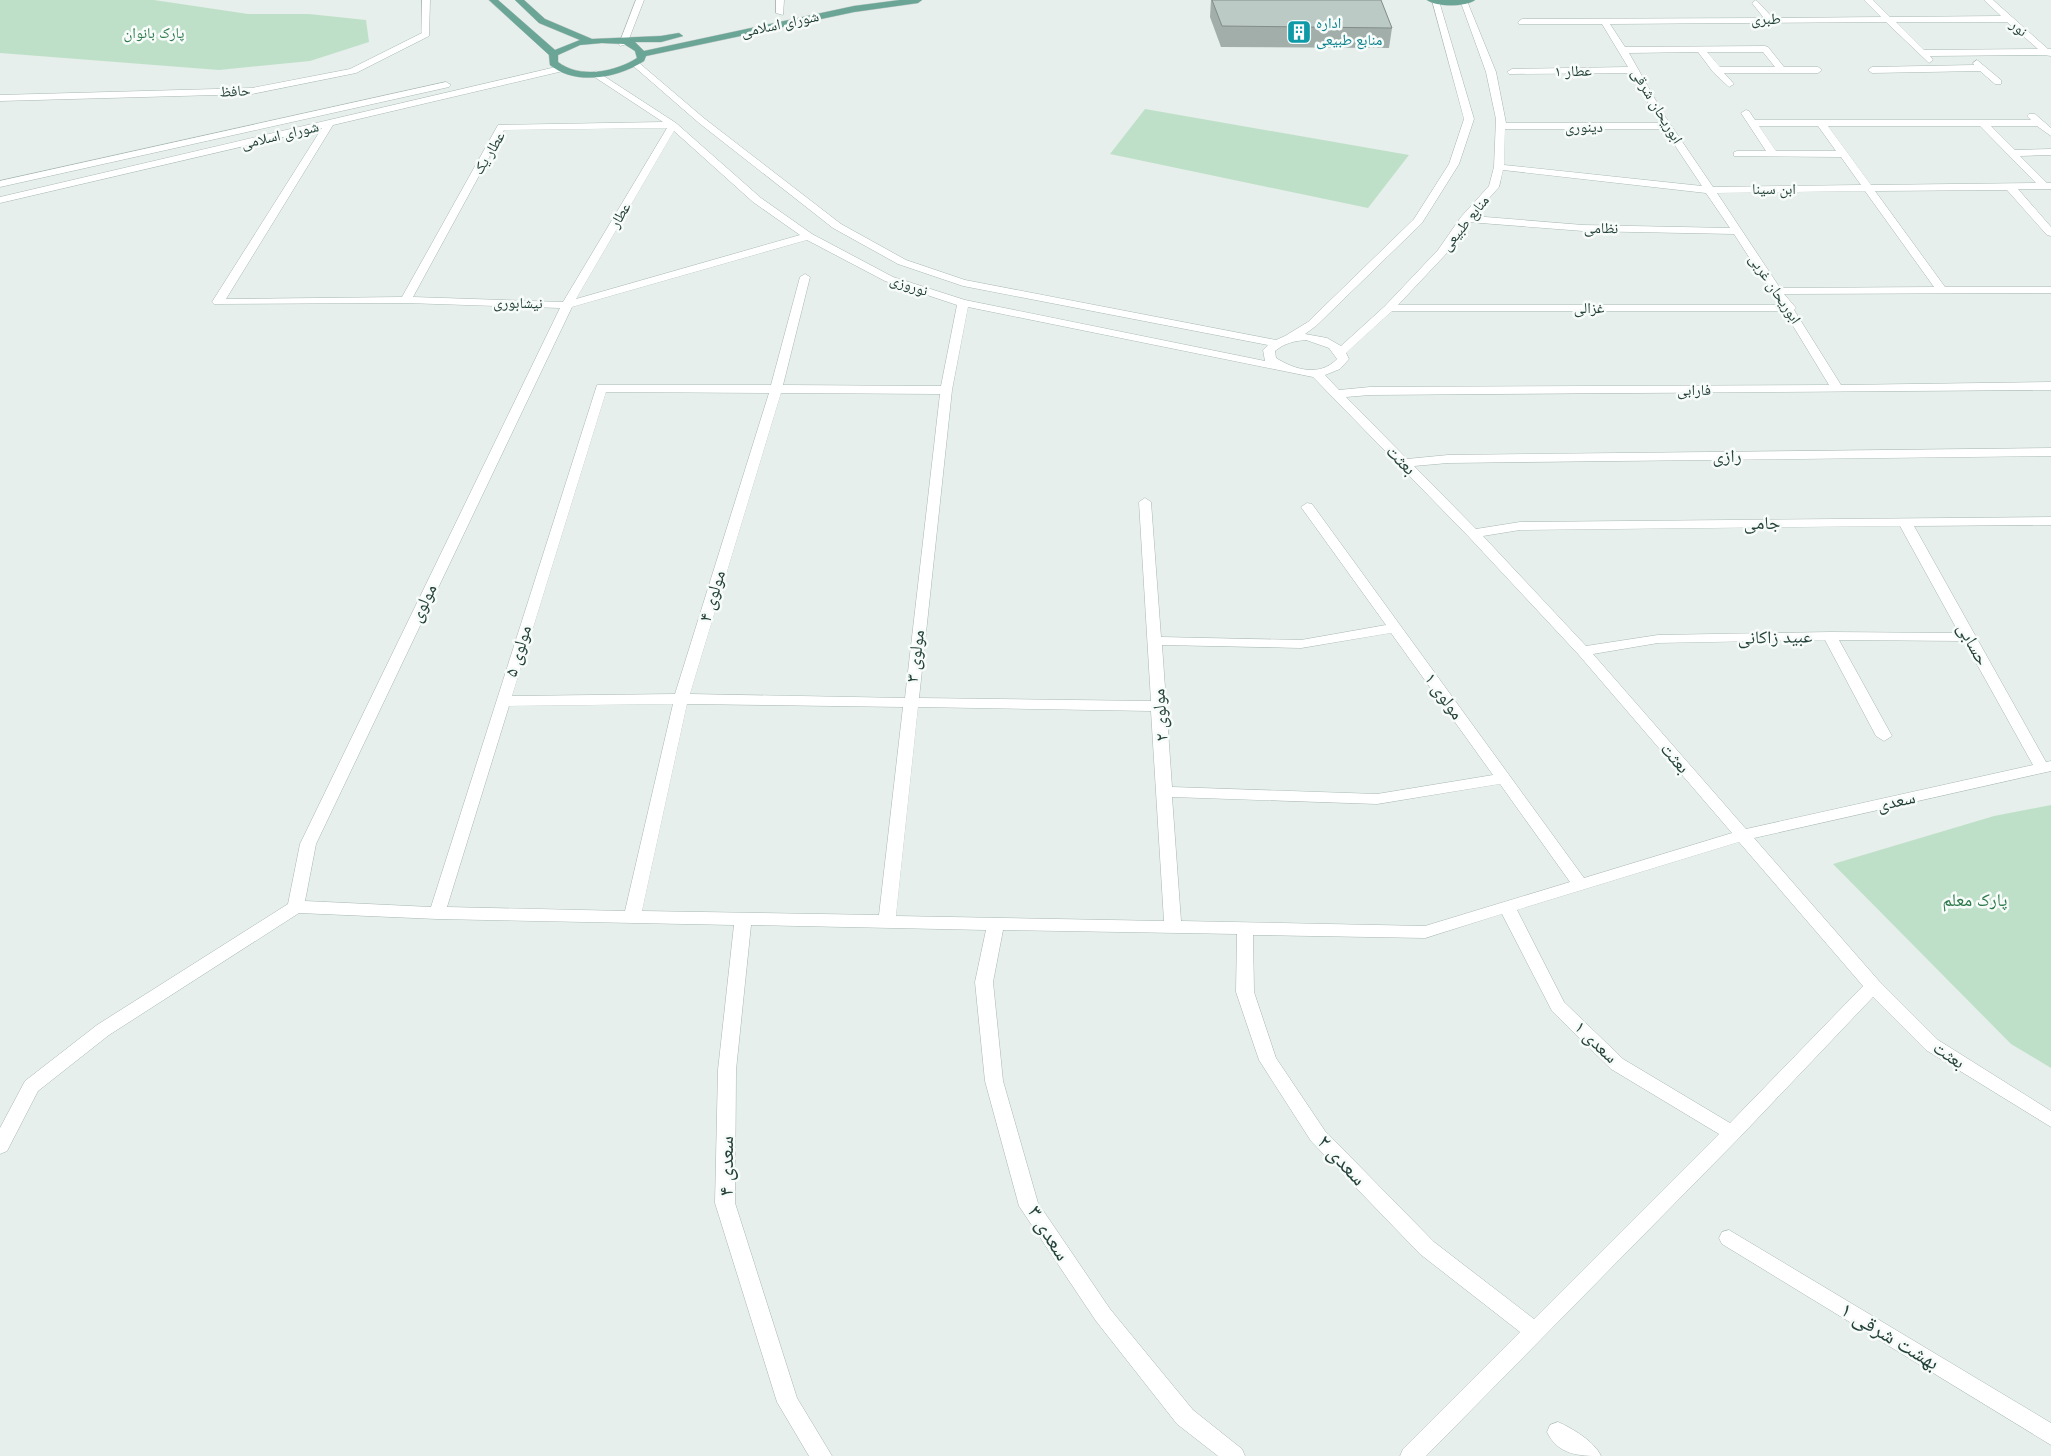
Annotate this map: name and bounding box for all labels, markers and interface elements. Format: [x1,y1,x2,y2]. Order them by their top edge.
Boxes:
street label: شورای اسلامی [739,6,821,42]
street label: طبری [1751,9,1781,29]
place label: اداره منابع طبیعی [1316,13,1383,50]
street label: نور [2006,14,2032,40]
building icon: اداره منابع طبیعی [1286,19,1312,45]
park label: پارک بانوان [124,23,184,43]
street label: عطار ۱ [1554,61,1592,80]
street label: ابوریحان شرقی [1627,65,1687,147]
street label: حافظ [219,80,252,101]
street label: شورای اسلامی [239,116,321,154]
street label: دینوری [1565,117,1603,137]
street label: عطار یک [468,127,509,178]
street label: ابن سینا [1752,179,1796,199]
street label: منابع طبیعی [1436,191,1494,255]
street label: عطار [604,198,635,232]
street label: نظامی [1584,218,1618,238]
street label: ابوریحان غربی [1744,250,1806,328]
street label: نوروزی [887,269,931,301]
street label: نیشابوری [493,293,543,313]
street label: غزالی [1574,298,1605,318]
street label: فارابی [1677,380,1711,400]
street label: بعثت [1381,440,1421,480]
street label: رازی [1712,444,1742,467]
street label: جامی [1744,511,1780,534]
street label: مولوی ۴ [693,567,730,624]
street label: مولوی [403,580,442,626]
street label: حسابی [1952,618,1994,669]
street label: مولوی ۵ [499,622,536,679]
street label: عبید زاکانی [1737,624,1813,649]
street label: مولوی ۳ [900,628,929,684]
street label: مولوی ۱ [1420,668,1469,724]
street label: مولوی ۲ [1146,688,1173,742]
street label: بعثت [1656,737,1695,778]
street label: سعدی [1874,785,1917,816]
park label: پارک معلم [1943,888,2007,912]
street label: سعدی ۱ [1570,1015,1623,1068]
street label: بعثت [1929,1036,1970,1074]
street label: سعدی ۲ [1313,1128,1373,1190]
street label: سعدی ۴ [712,1136,738,1196]
street label: سعدی ۳ [1023,1200,1077,1265]
street label: بهشت شرقی ۱ [1836,1295,1945,1376]

